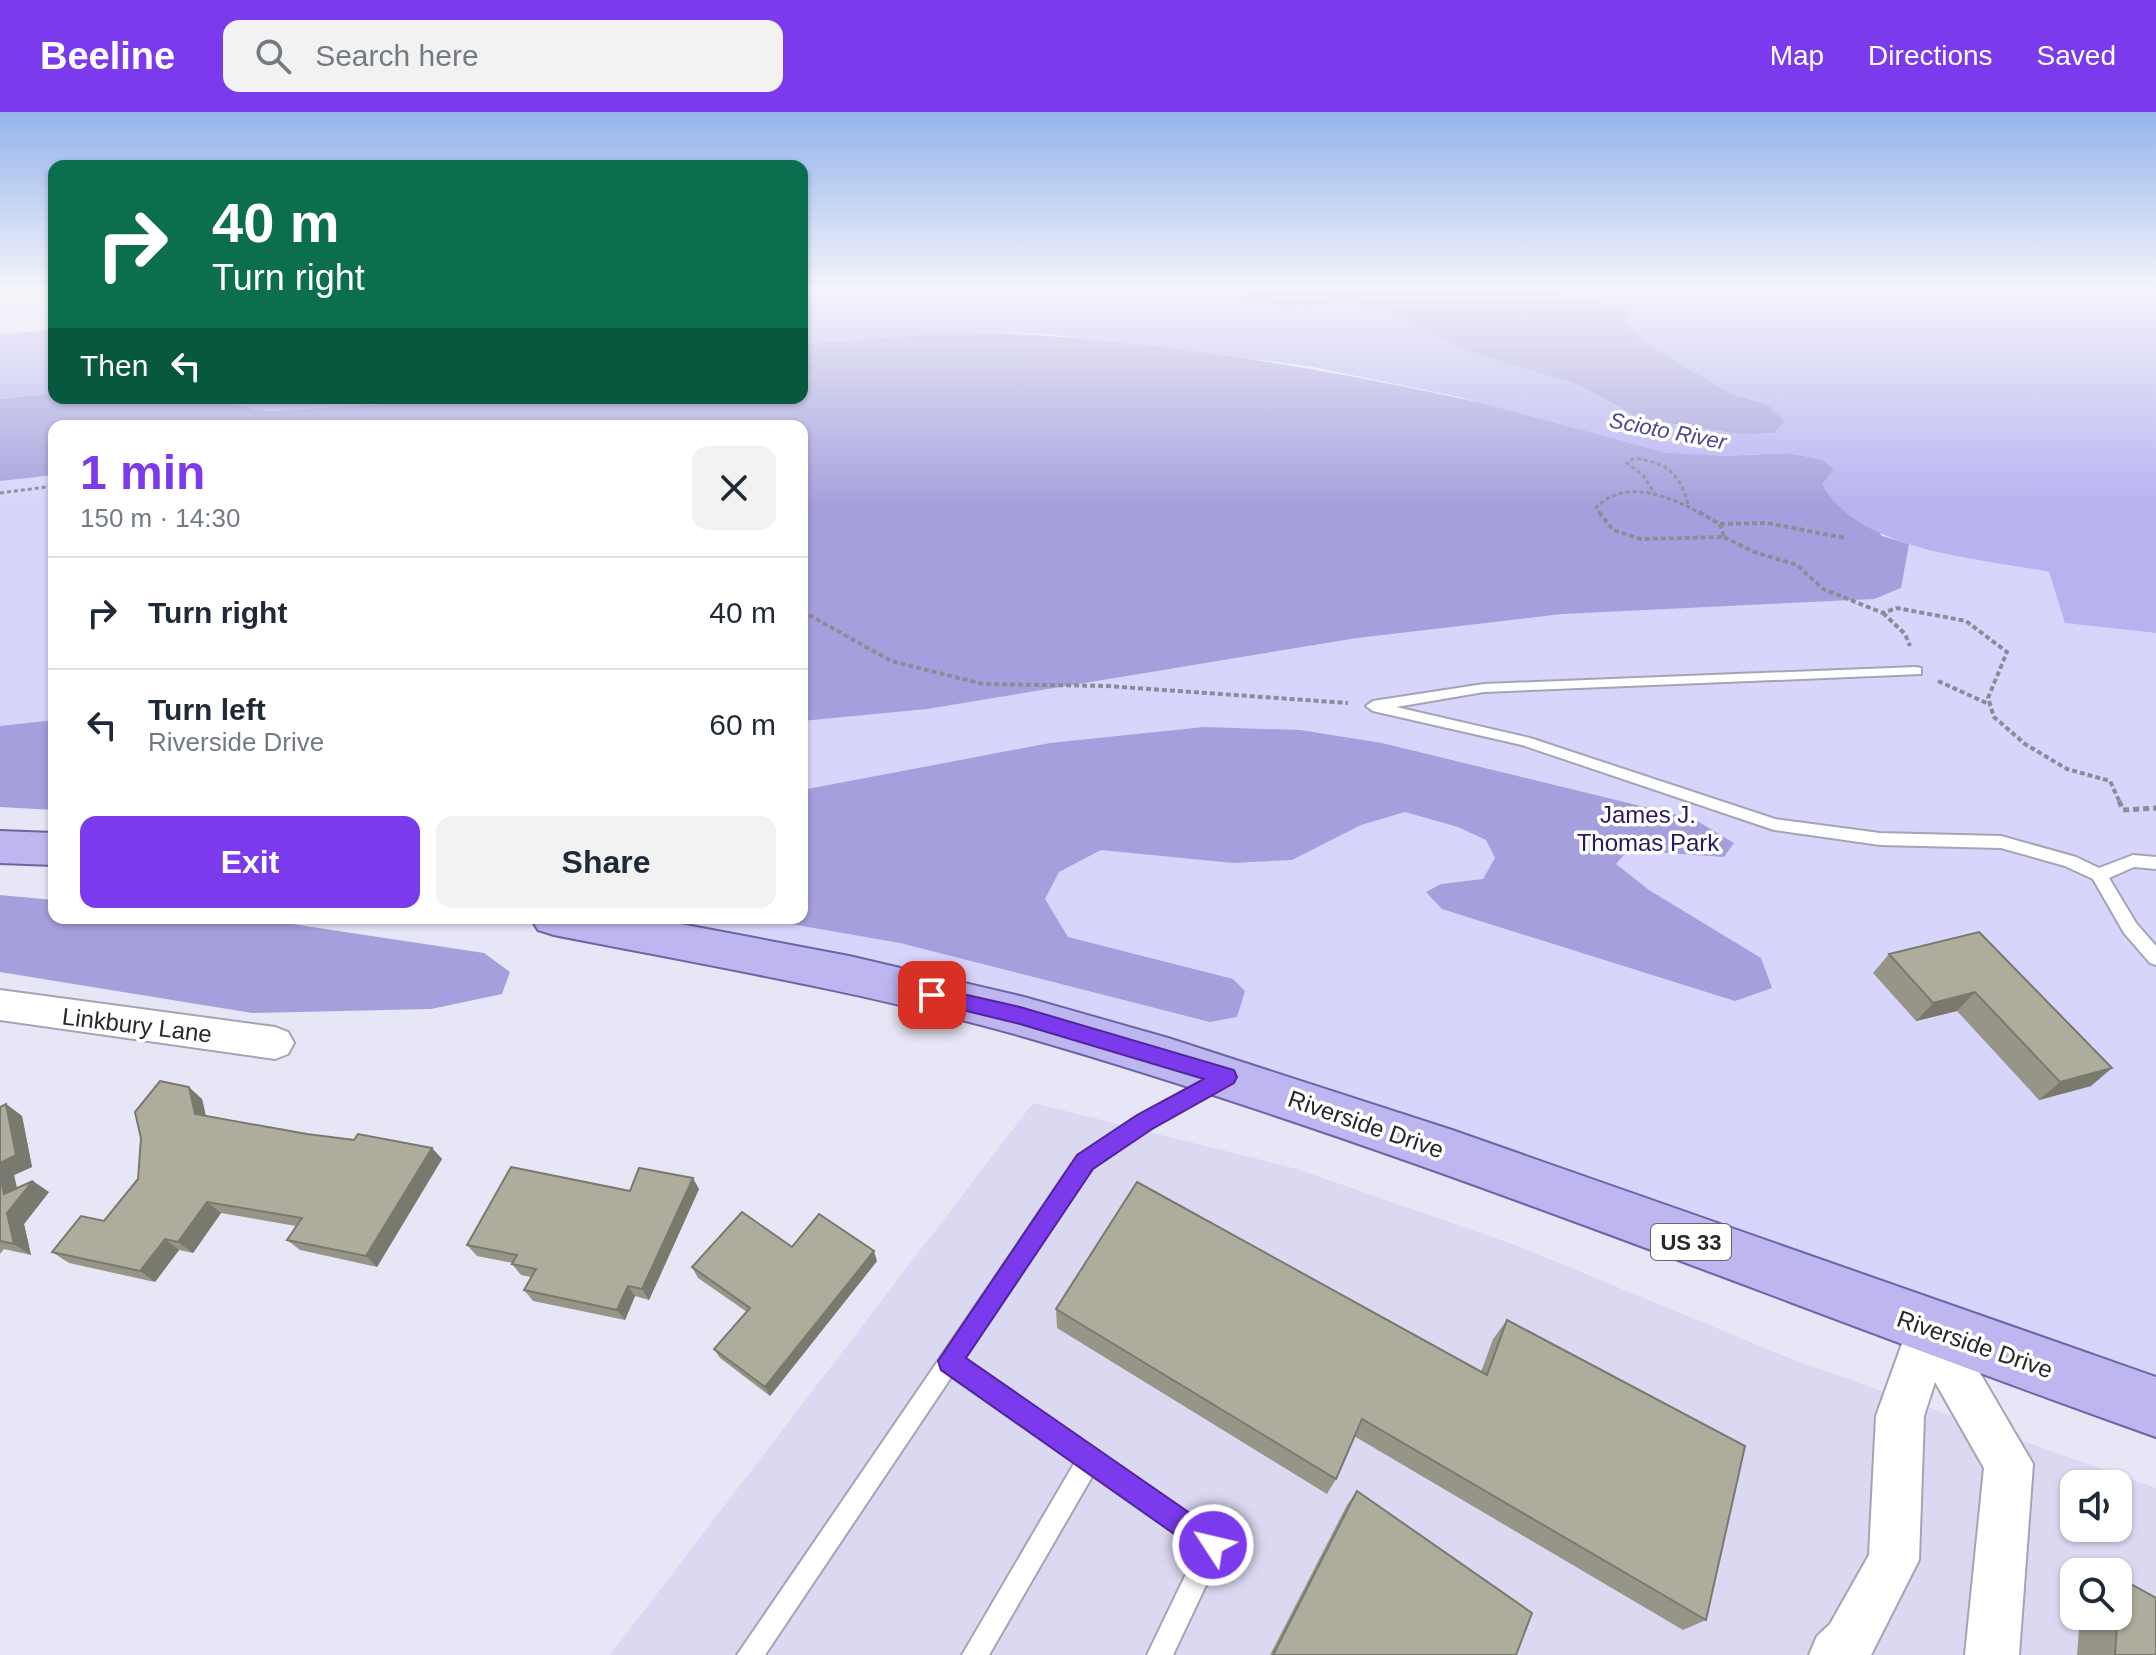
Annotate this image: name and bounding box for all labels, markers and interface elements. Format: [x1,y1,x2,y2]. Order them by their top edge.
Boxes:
search box [223,20,783,92]
icon: search [251,34,295,78]
text: Beeline [40,35,175,77]
text: Search here [315,39,479,72]
text: Map [1770,40,1824,71]
text: Directions [1868,40,1993,71]
text: Saved [2037,40,2116,71]
text: 40 m [212,191,340,254]
icon: right [80,192,184,296]
text: Turn right [212,257,365,298]
icon: left [164,344,208,388]
text: Then [80,349,148,382]
water label: Scioto River [1607,407,1730,455]
text: 1 min [80,446,205,499]
button: close [692,446,776,530]
text: 150 m · 14:30 [80,503,240,533]
icon: right [80,591,124,635]
text: Turn right [148,596,287,629]
text: 40 m [709,596,776,629]
text: Turn left [148,693,266,726]
icon: left [80,703,124,747]
text: 60 m [709,708,776,741]
text: Riverside Drive [148,727,324,757]
park label: James J. Thomas Park [1577,801,1720,856]
button: Exit [80,816,420,908]
button: Share [436,816,776,908]
pin [898,961,966,1029]
icon: arrive [910,973,954,1017]
street label: Linkbury Lane [61,1002,213,1048]
street label: Riverside Drive [1285,1085,1447,1163]
road number: US 33 [1651,1224,1731,1260]
street label: Riverside Drive [1894,1305,2056,1383]
map controls [2060,1470,2132,1630]
button: sound [2060,1470,2132,1542]
position arrow [1171,1503,1255,1587]
button: search [2060,1558,2132,1630]

